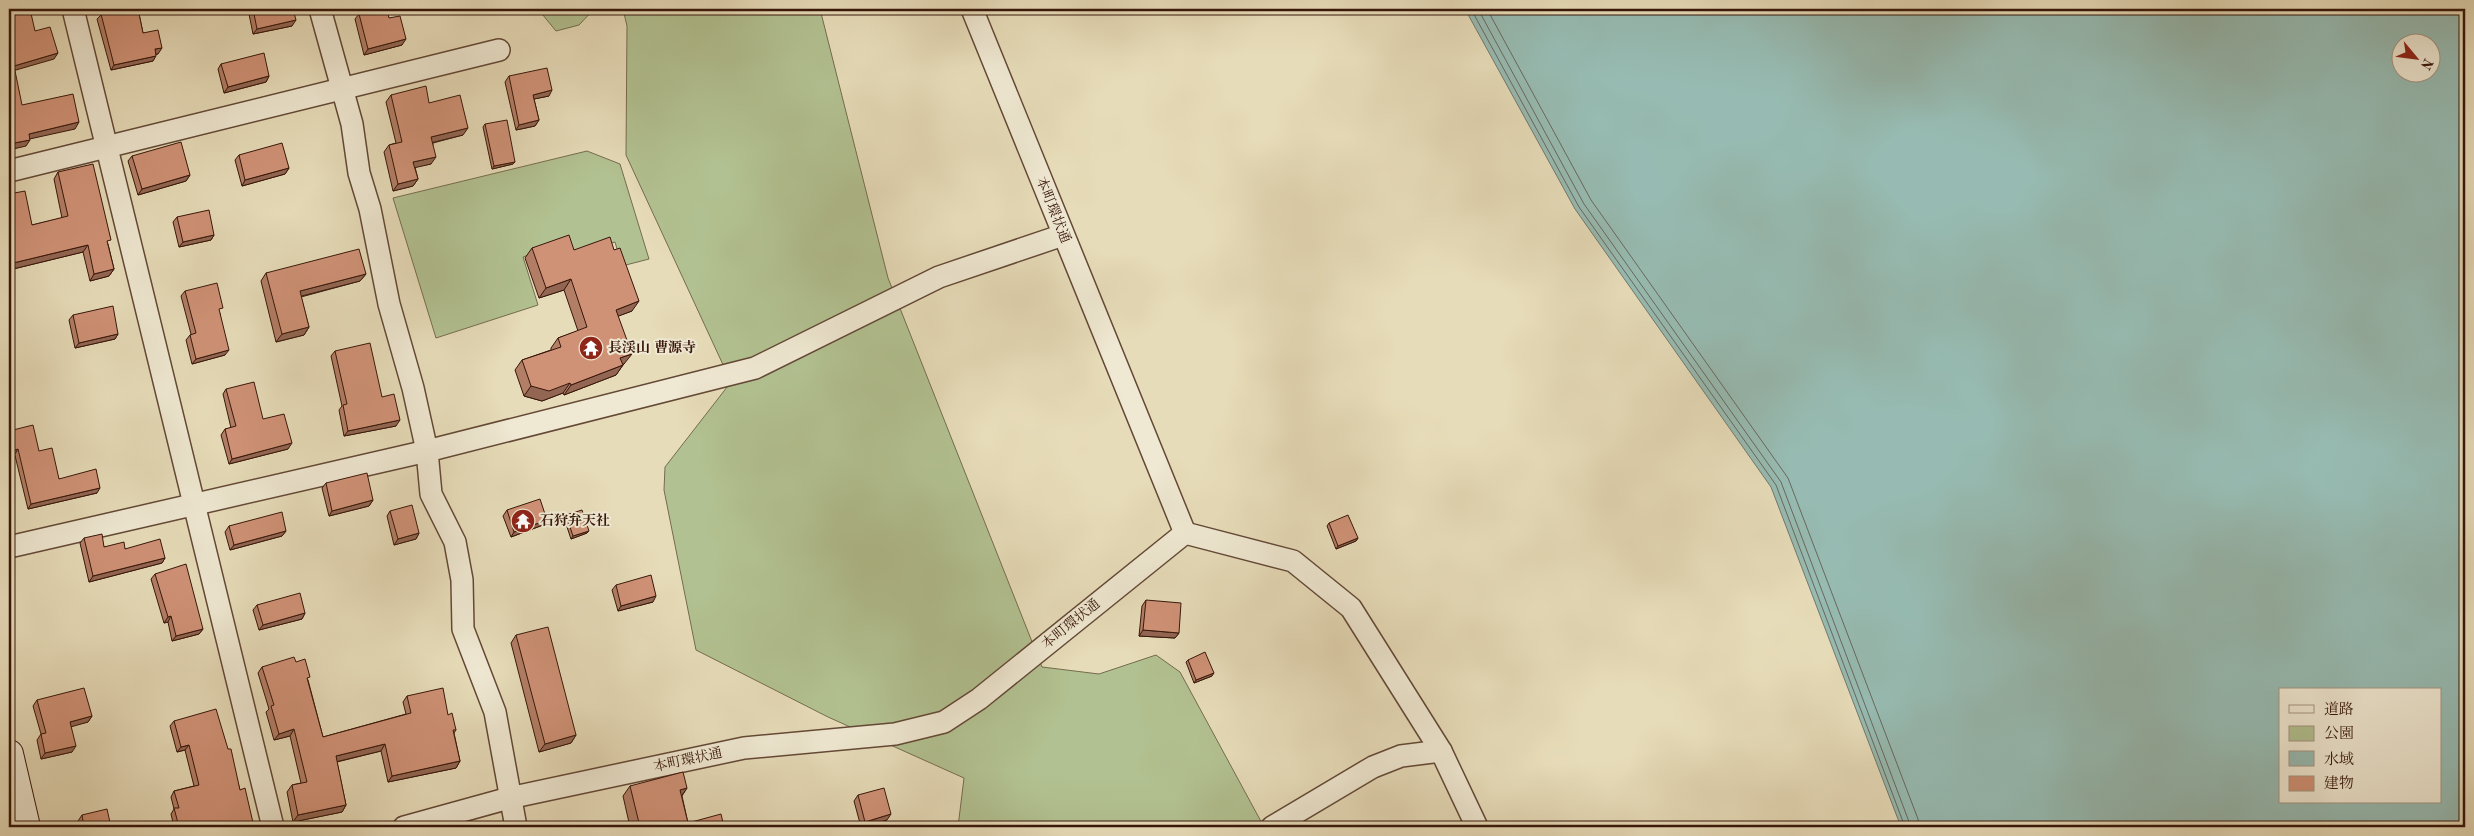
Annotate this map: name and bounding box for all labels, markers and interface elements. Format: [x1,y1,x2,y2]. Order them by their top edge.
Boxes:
north arrow [2392,32,2442,82]
text: N [2418,56,2435,72]
street label: 本町環状通 [1033,175,1074,245]
temple icon: 長渓山 曹源寺 [578,335,604,361]
place label: 長渓山 曹源寺 [608,340,696,355]
temple icon: 石狩弁天社 [510,508,536,534]
place label: 石狩弁天社 [540,513,610,528]
street label: 本町環状通 [1039,596,1103,651]
legend [2279,688,2442,804]
text: 道路 [2324,701,2354,718]
text: 公園 [2324,725,2354,742]
street label: 本町環状通 [652,745,724,774]
text: 水域 [2324,751,2354,768]
text: 建物 [2324,775,2354,792]

